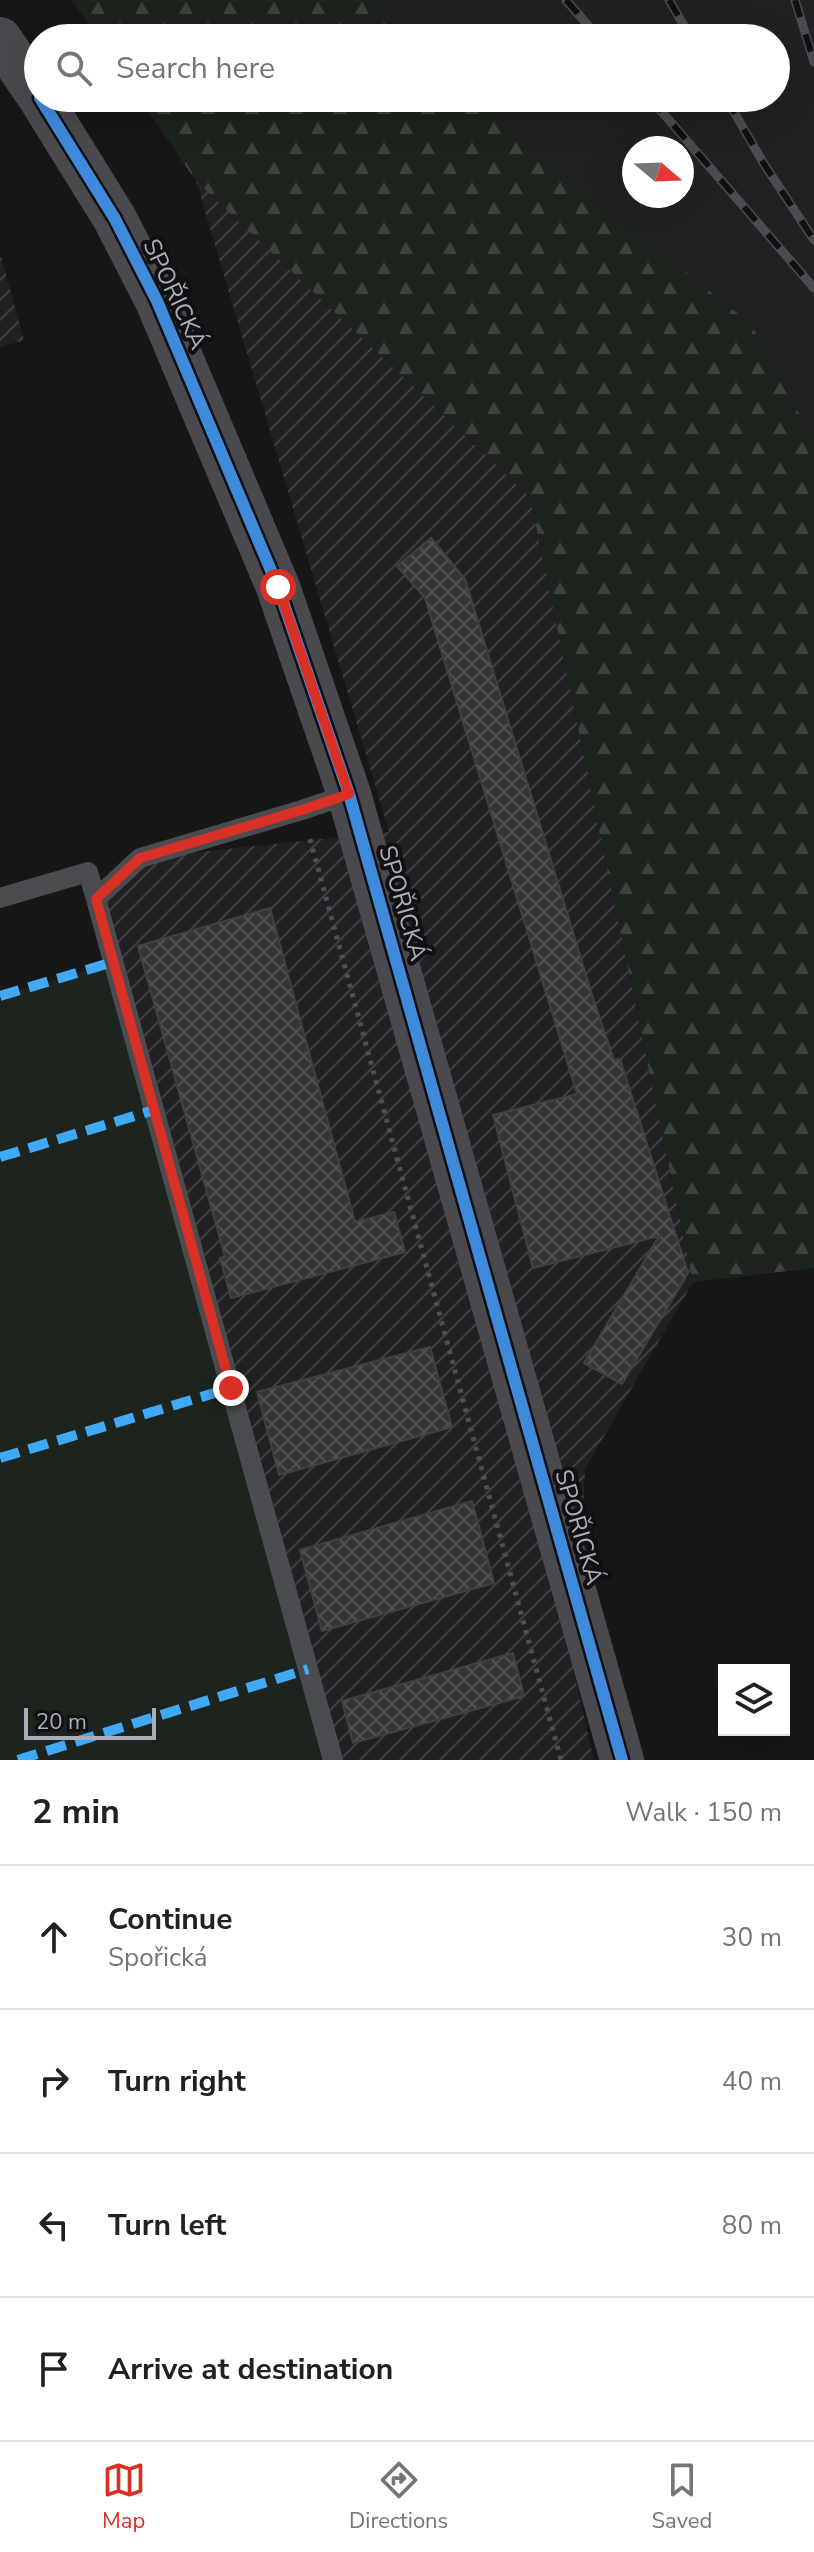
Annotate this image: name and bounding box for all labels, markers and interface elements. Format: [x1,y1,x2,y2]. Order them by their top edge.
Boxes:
search box [24,24,790,112]
icon: search [52,46,96,90]
text: Search here [116,48,275,89]
north arrow [622,136,694,208]
street label: SPOŘICKÁ [135,234,215,355]
route start [260,569,296,605]
street label: SPOŘICKÁ [371,842,435,965]
route end [213,1370,249,1406]
street label: SPOŘICKÁ [547,1466,611,1589]
map controls [718,1664,790,1736]
button: layers [718,1664,790,1736]
scale bar [24,1704,156,1740]
text: 20 m [36,1707,87,1737]
text: 2 min [32,1789,120,1835]
text: Walk · 150 m [625,1795,782,1830]
text: Continue [108,1899,233,1940]
icon: ahead [32,1915,76,1959]
text: 30 m [722,1920,782,1955]
text: Spořická [108,1940,208,1975]
icon: right [32,2059,76,2103]
text: Turn right [108,2061,246,2102]
text: 40 m [722,2064,782,2099]
icon: left [32,2203,76,2247]
text: Turn left [108,2205,226,2246]
text: 80 m [722,2208,782,2243]
icon: arrive [32,2347,76,2391]
text: Arrive at destination [108,2349,393,2390]
tab: Map [102,2458,146,2536]
tab: Directions [349,2458,448,2536]
tab: Saved [652,2458,712,2536]

